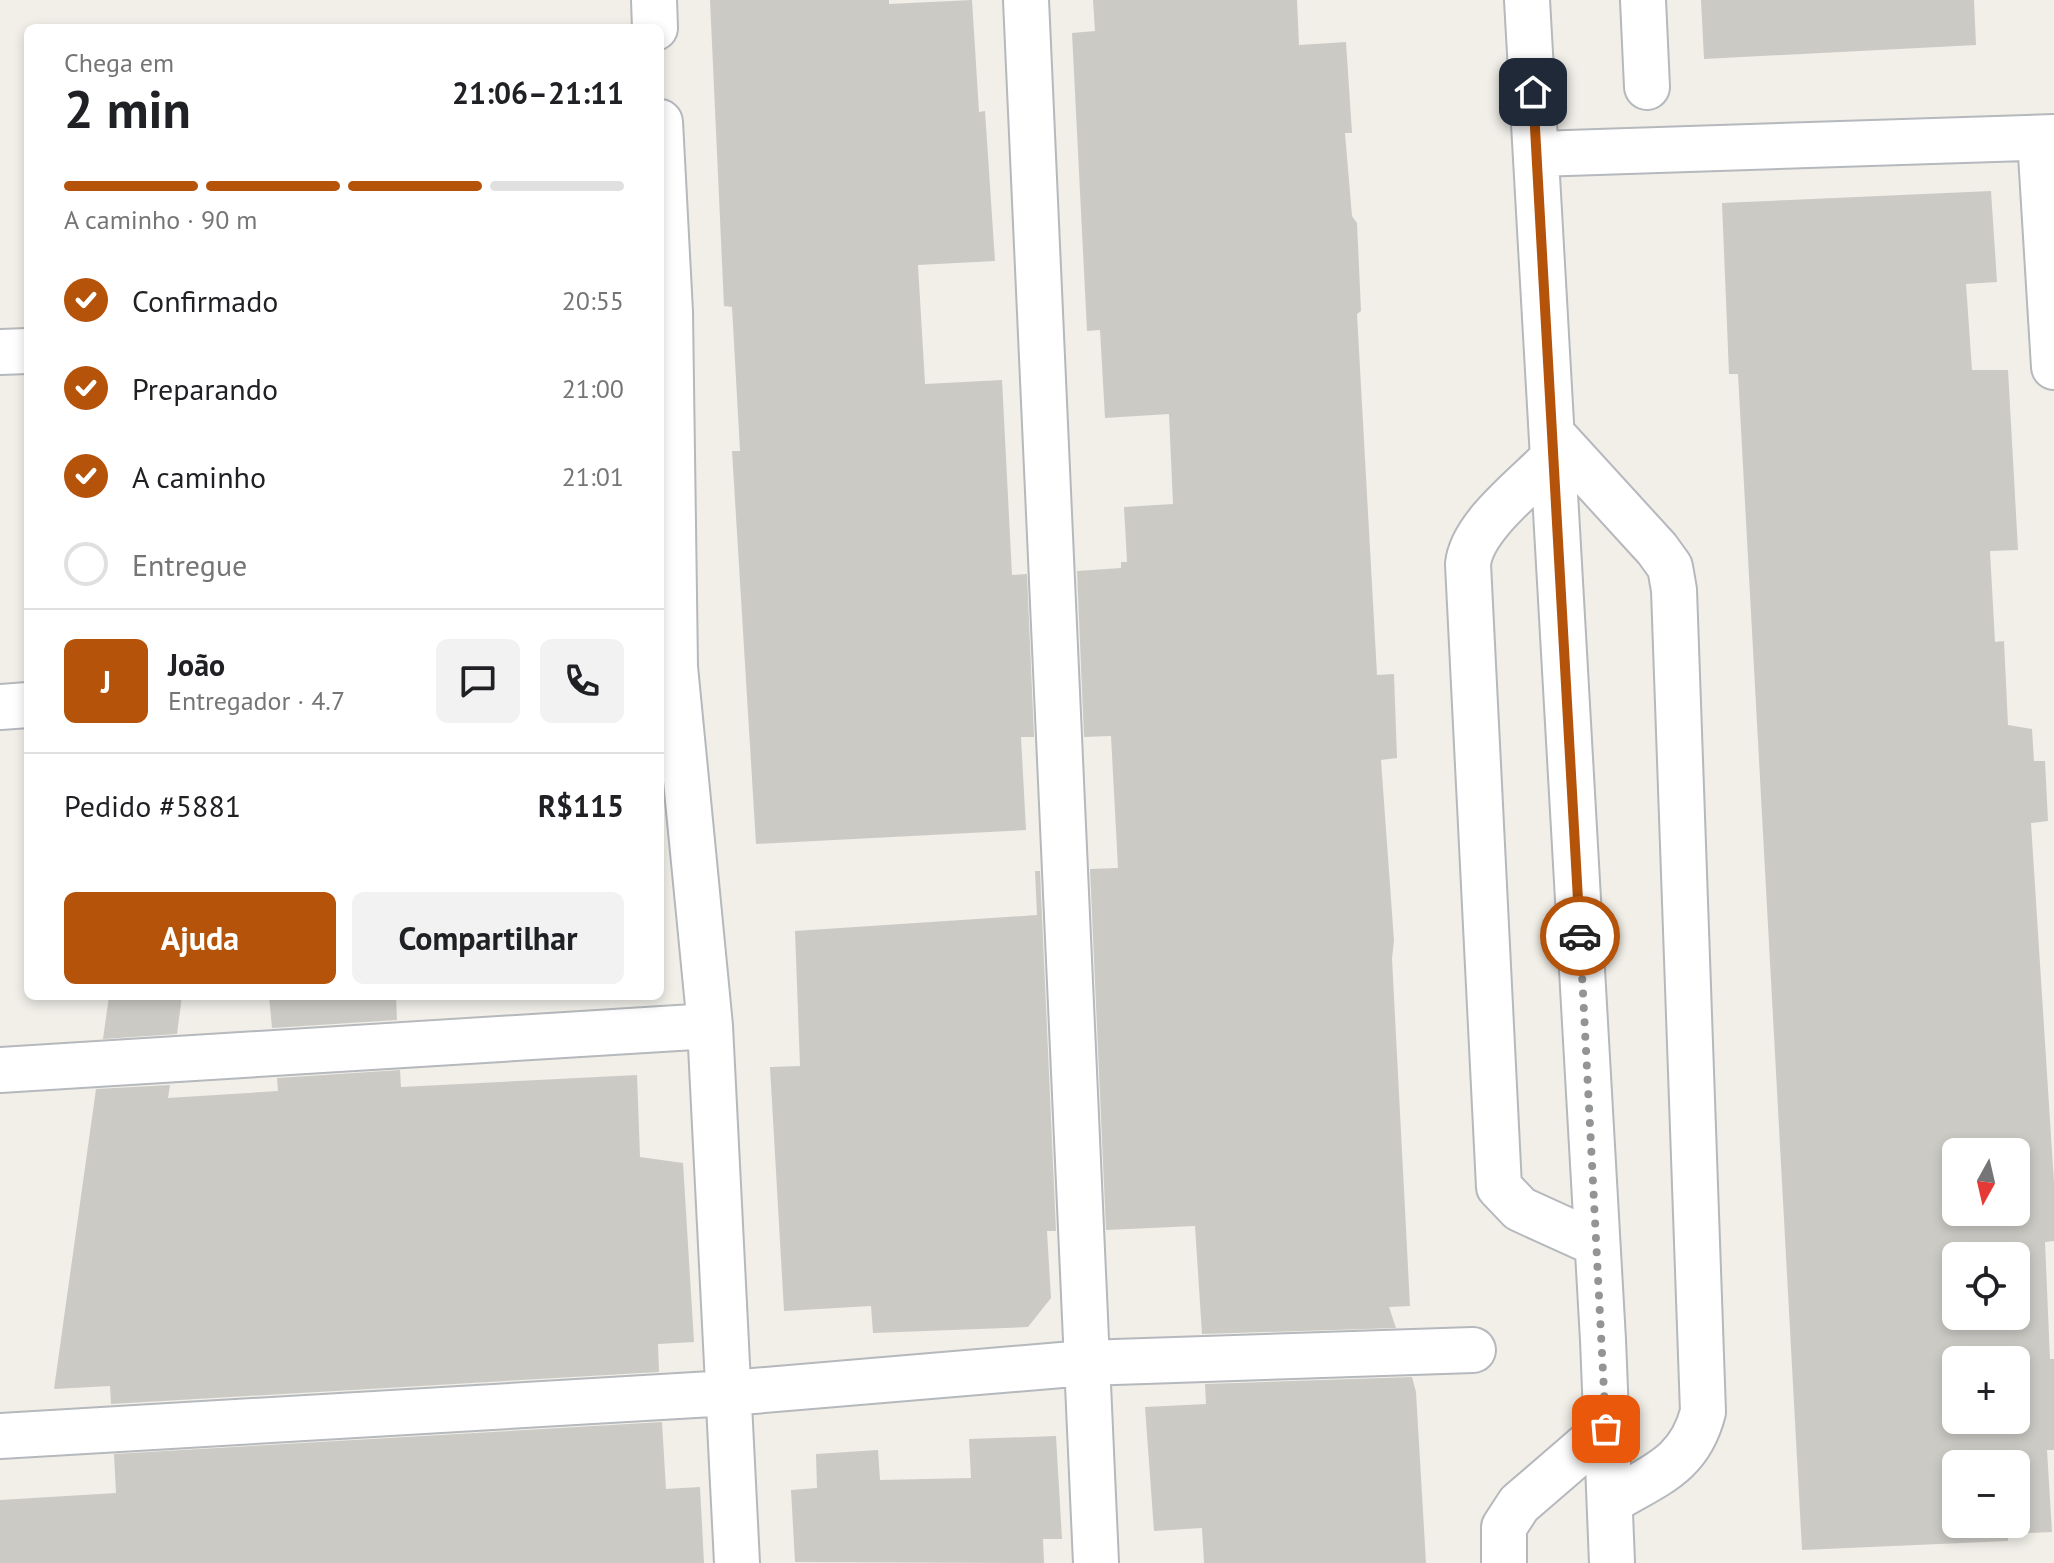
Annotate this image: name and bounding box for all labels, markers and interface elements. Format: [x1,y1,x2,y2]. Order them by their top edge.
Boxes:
text: Chega em [64,46,174,79]
pin [1499,58,1567,126]
icon: home [1511,70,1555,114]
text: 21:06–21:11 [452,73,624,112]
text: 2 min [64,75,191,142]
text: A caminho · 90 m [64,203,257,236]
icon: check [64,278,108,322]
text: Confirmado [132,281,278,320]
text: 20:55 [562,284,624,317]
icon: check [64,366,108,410]
text: Preparando [132,369,278,408]
text: 21:00 [562,372,624,405]
icon: check [64,454,108,498]
text: A caminho [132,457,266,496]
text: 21:01 [562,460,624,493]
text: Entregue [132,545,247,584]
button: chat [436,639,520,723]
button: phone [540,639,624,723]
text: João [168,645,225,684]
text: J [101,662,111,701]
text: Entregador · 4.7 [168,684,345,717]
text: Pedido #5881 [64,786,241,825]
text: R$115 [538,786,624,825]
button: Ajuda [64,892,336,984]
button: Compartilhar [352,892,624,984]
courier [1540,896,1620,976]
icon: car [1558,914,1602,958]
north arrow [1942,1138,2030,1226]
map controls [1942,1138,2030,1538]
button: locate [1942,1242,2030,1330]
button: + [1942,1346,2030,1434]
pin [1572,1395,1640,1463]
icon: bag [1584,1407,1628,1451]
button: − [1942,1450,2030,1538]

